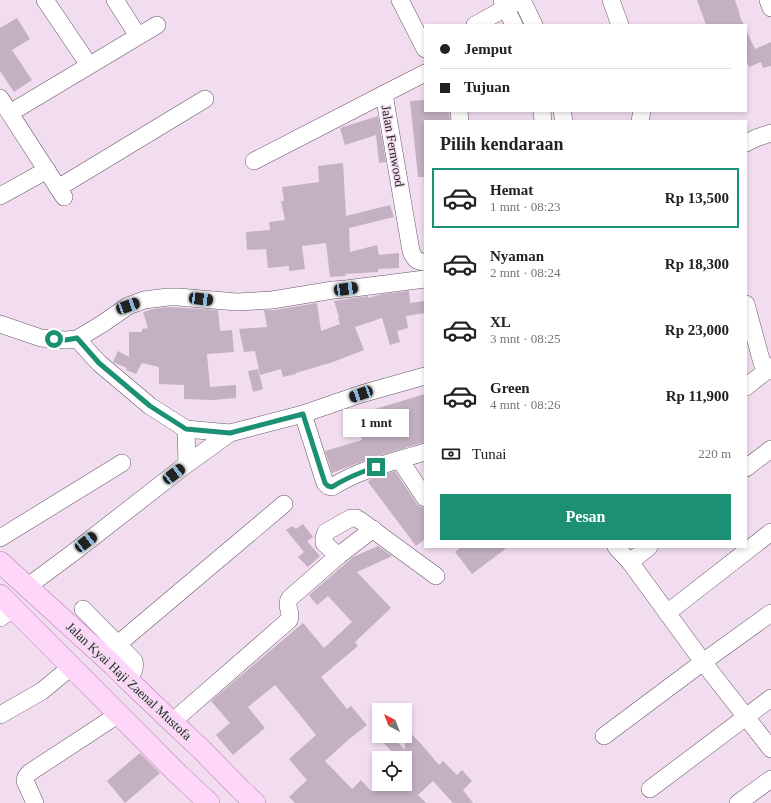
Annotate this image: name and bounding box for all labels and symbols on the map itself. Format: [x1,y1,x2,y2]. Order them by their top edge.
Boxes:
street label: Jalan Fernwood [378,104,408,189]
car [333,281,359,297]
car [188,292,214,306]
car [115,296,141,316]
route start [45,330,63,348]
car [348,384,374,404]
callout: 1 mnt [343,409,409,437]
route end [367,458,385,476]
car [161,462,187,486]
car [73,530,99,554]
street label: Jalan Kyai Haji Zaenal Mustofa [63,619,195,743]
north arrow [372,703,412,743]

